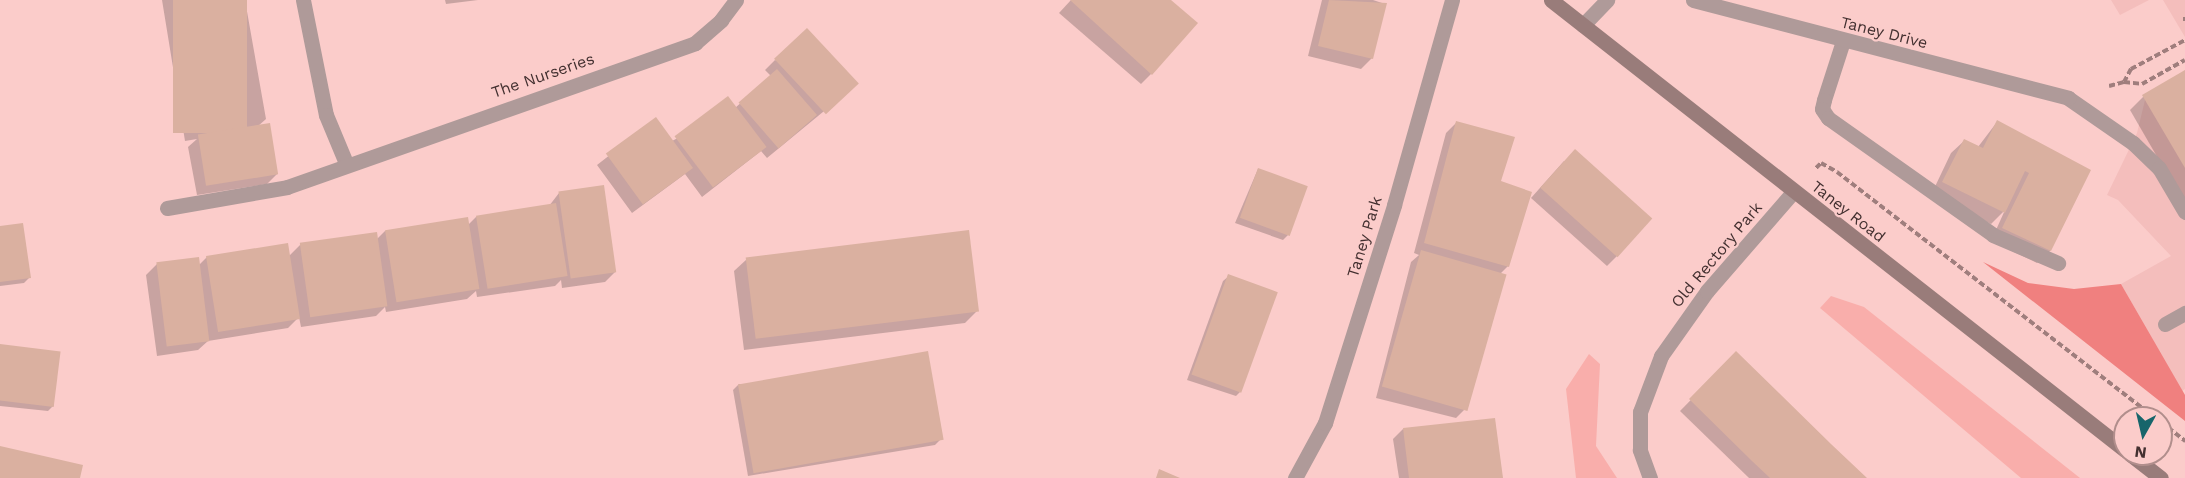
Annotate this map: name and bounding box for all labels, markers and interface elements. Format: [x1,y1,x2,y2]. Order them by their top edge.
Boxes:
street label: Taney Drive [1838,13,1930,53]
street label: The Nurseries [489,49,597,103]
street label: Taney Road [1807,177,1889,247]
street label: Taney Park [1344,194,1386,280]
street label: Old Rectory Park [1667,198,1767,312]
north arrow [2113,406,2173,466]
text: N [2134,442,2148,463]

